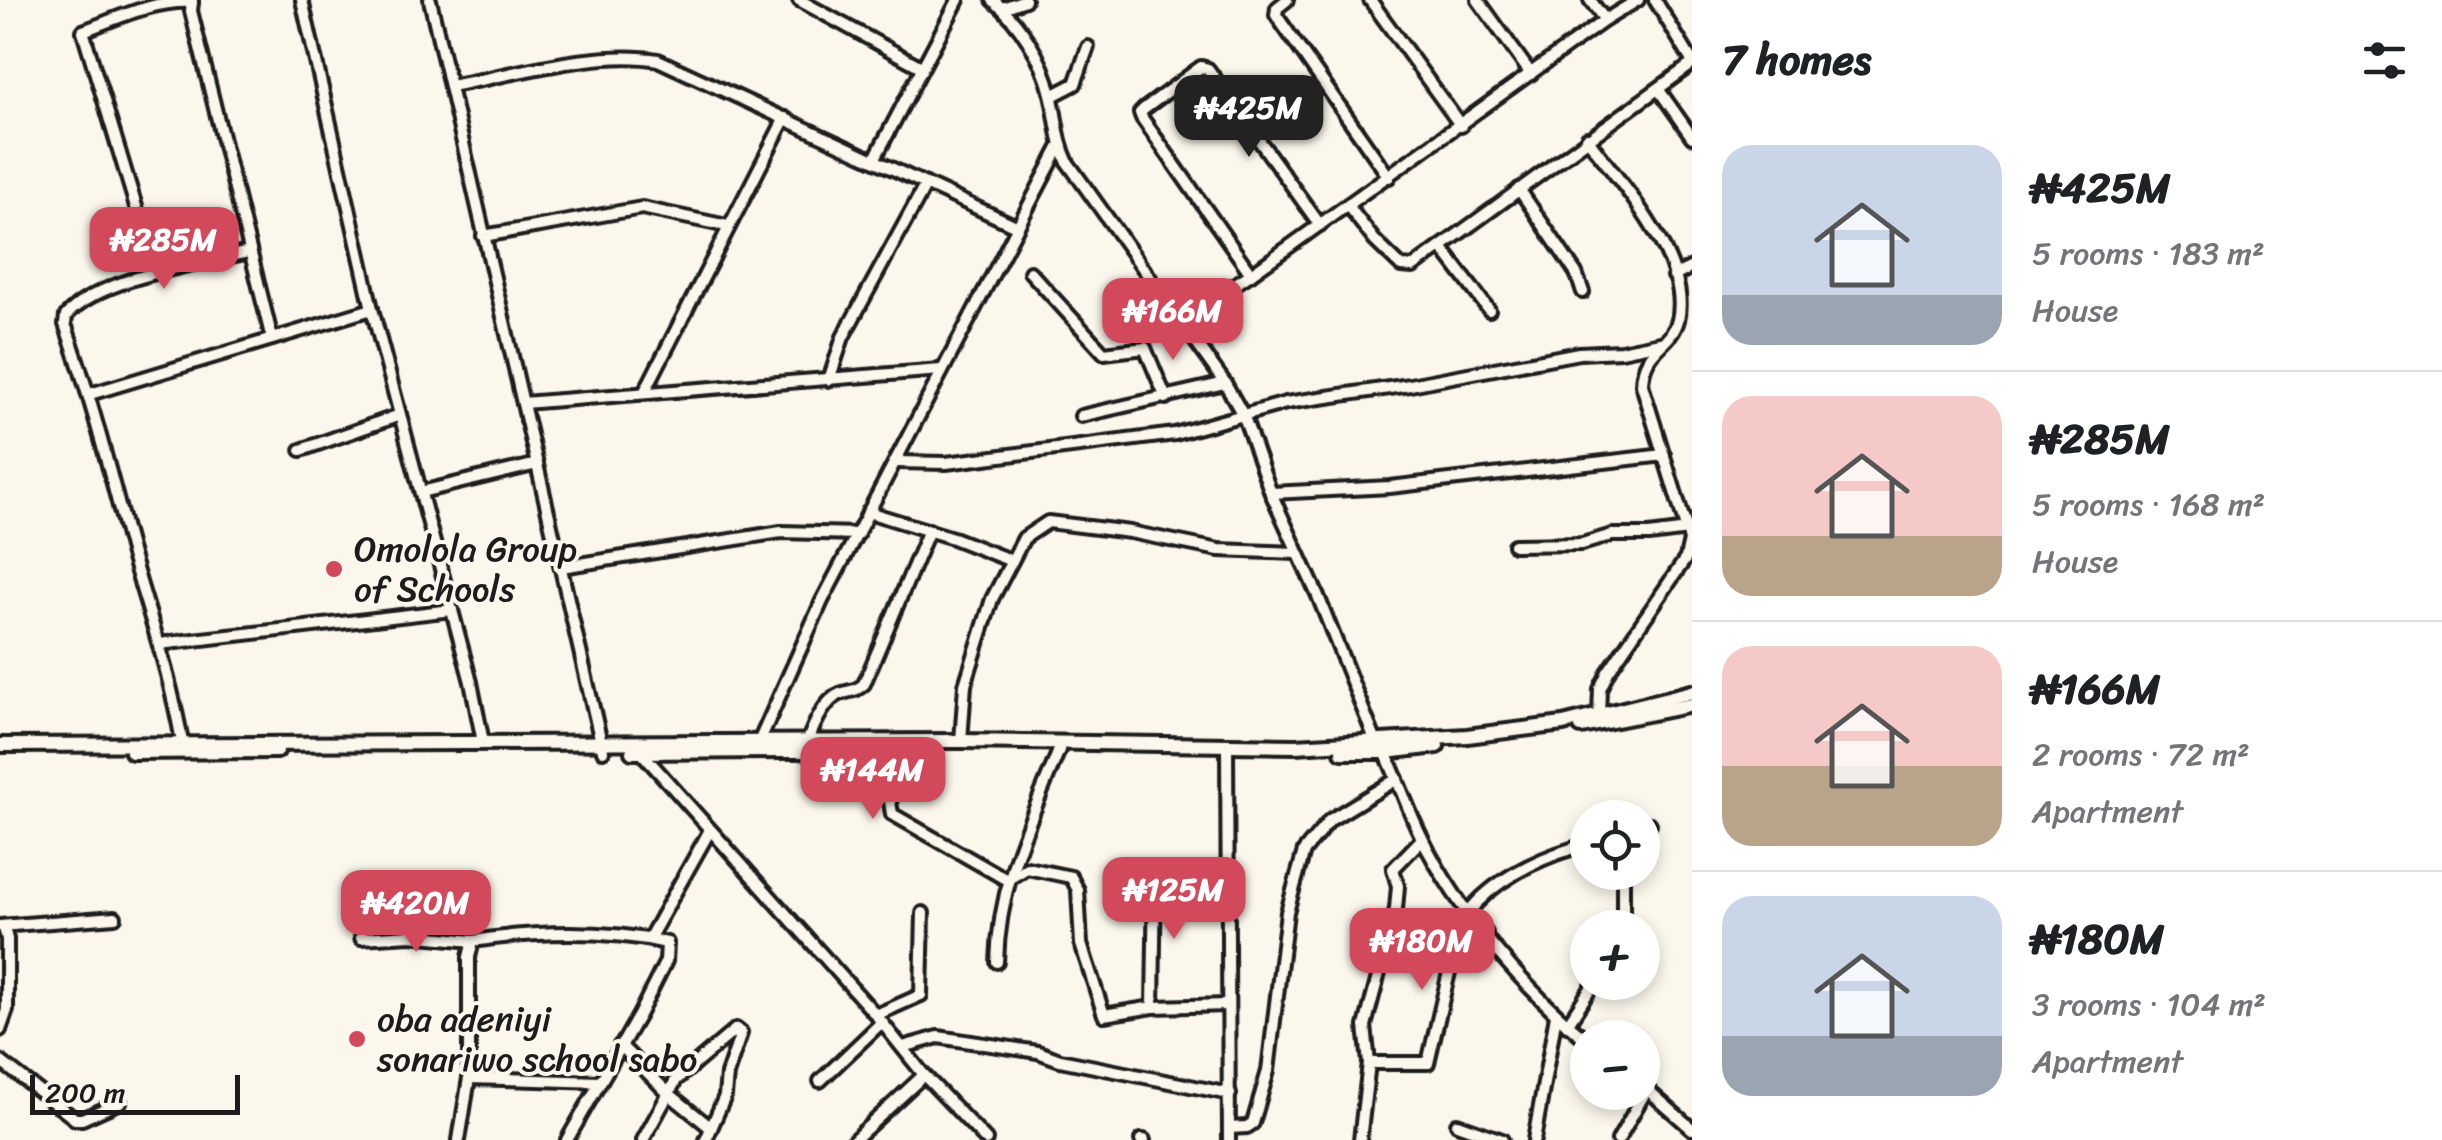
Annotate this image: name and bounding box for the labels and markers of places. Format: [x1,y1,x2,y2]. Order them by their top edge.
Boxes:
pin: ₦425M [1179,75,1319,160]
pin: ₦285M [94,207,234,292]
pin: ₦166M [1103,278,1243,363]
place label: Omolola Group of Schools [354,518,577,620]
marker: Omolola Group of Schools [323,558,345,580]
pin: ₦144M [803,737,943,822]
pin: ₦125M [1104,857,1244,942]
pin: ₦420M [346,870,486,955]
pin: ₦180M [1352,908,1492,993]
place label: oba adeniyi sonariwo school sabo [376,988,697,1090]
marker: oba adeniyi sonariwo school sabo [346,1028,368,1050]

